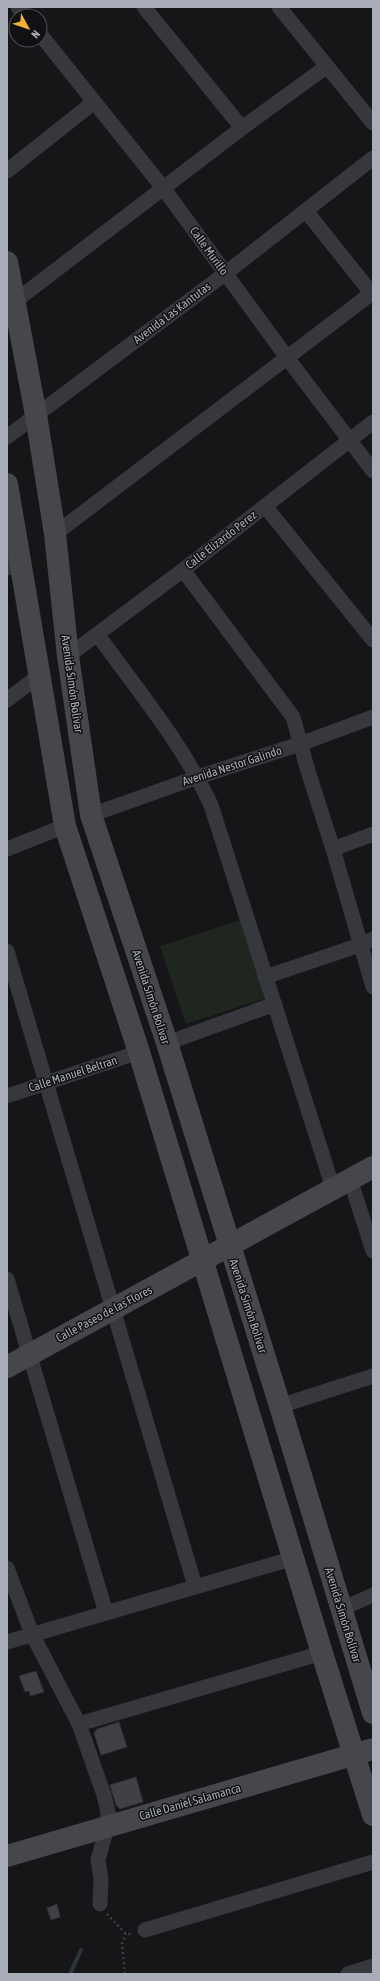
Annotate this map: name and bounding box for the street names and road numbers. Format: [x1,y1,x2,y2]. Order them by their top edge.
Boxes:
street label: Calle Murillo [187,224,231,278]
street label: Avenida Las Kantutas [131,279,213,347]
street label: Calle Elizardo Perez [183,508,260,572]
street label: Avenida Simón Bolívar [58,634,86,734]
street label: Avenida Nestor Galindo [181,743,284,789]
street label: Avenida Simón Bolívar [129,948,173,1046]
street label: Calle Manuel Beltran [27,1053,119,1095]
street label: Avenida Simón Bolívar [226,1257,270,1355]
street label: Calle Paseo de las Flores [54,1283,154,1345]
street label: Avenida Simón Bolívar [322,1566,364,1665]
street label: Calle Daniel Salamanca [138,1781,242,1823]

